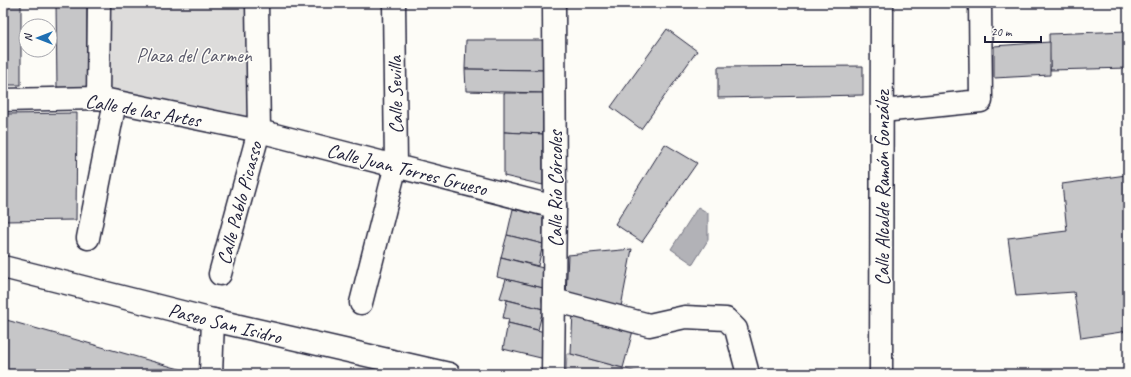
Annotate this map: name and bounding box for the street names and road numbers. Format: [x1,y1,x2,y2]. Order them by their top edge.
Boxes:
street label: Calle Sevilla [382,54,409,134]
street label: Calle de las Artes [83,88,205,133]
street label: Calle Alcalde Ramón González [870,89,895,286]
street label: Calle Río Córcoles [543,129,568,247]
street label: Calle Pablo Picasso [211,138,268,267]
street label: Calle Juan Torres Grueso [324,138,490,202]
street label: Paseo San Isidro [166,297,285,350]

